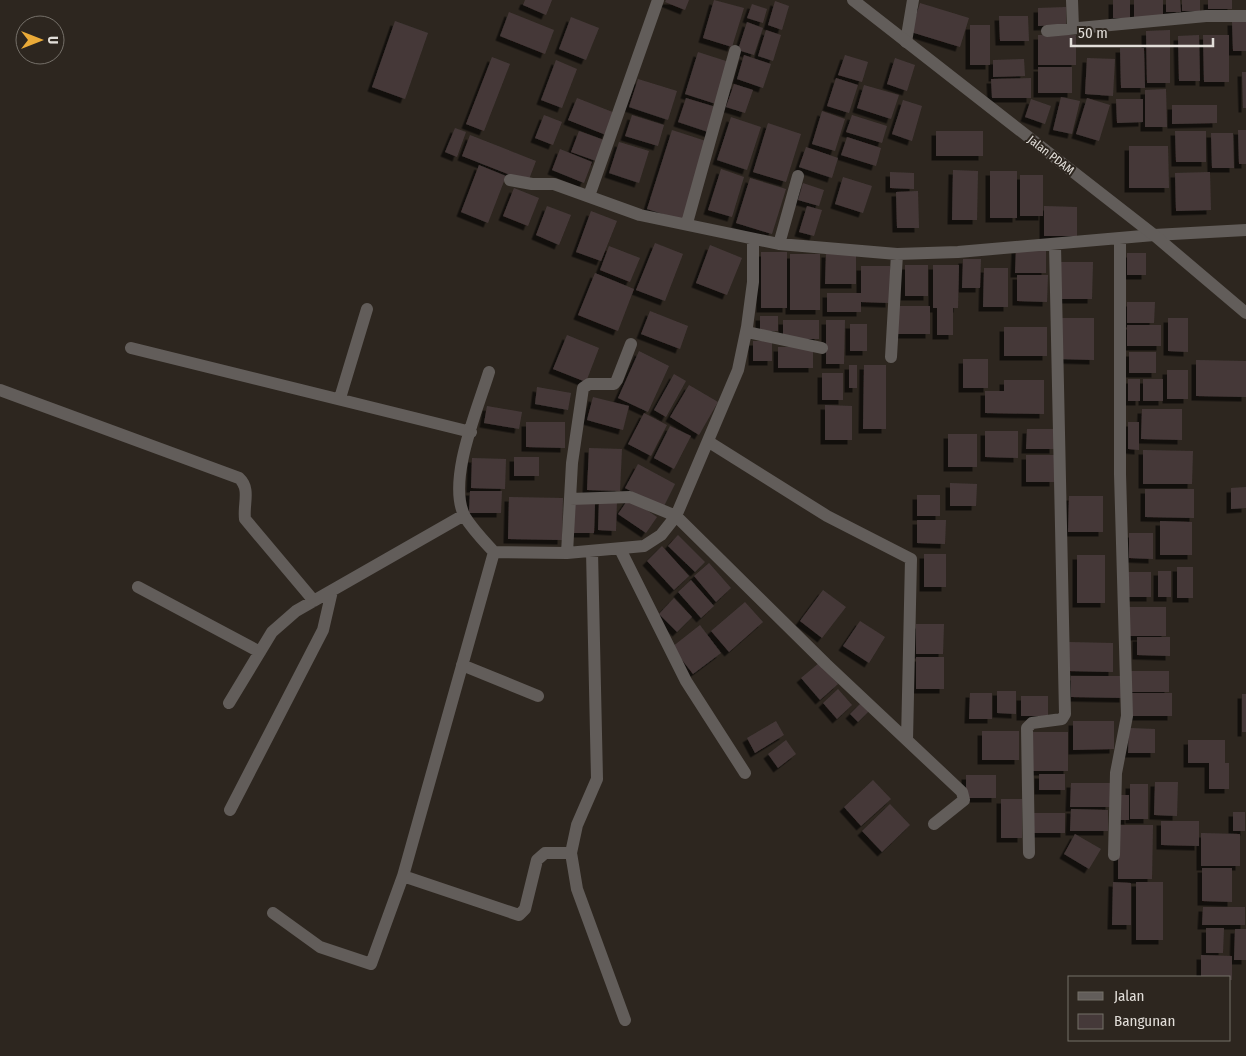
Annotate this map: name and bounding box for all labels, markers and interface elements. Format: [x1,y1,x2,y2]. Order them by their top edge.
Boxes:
north arrow [15,15,65,65]
scale bar [1071,15,1214,47]
text: 50 m [1078,24,1108,42]
text: U [44,36,61,44]
street label: Jalan PDAM [1025,133,1077,177]
legend [1068,976,1231,1041]
text: Jalan [1114,987,1144,1005]
text: Bangunan [1114,1012,1175,1030]

